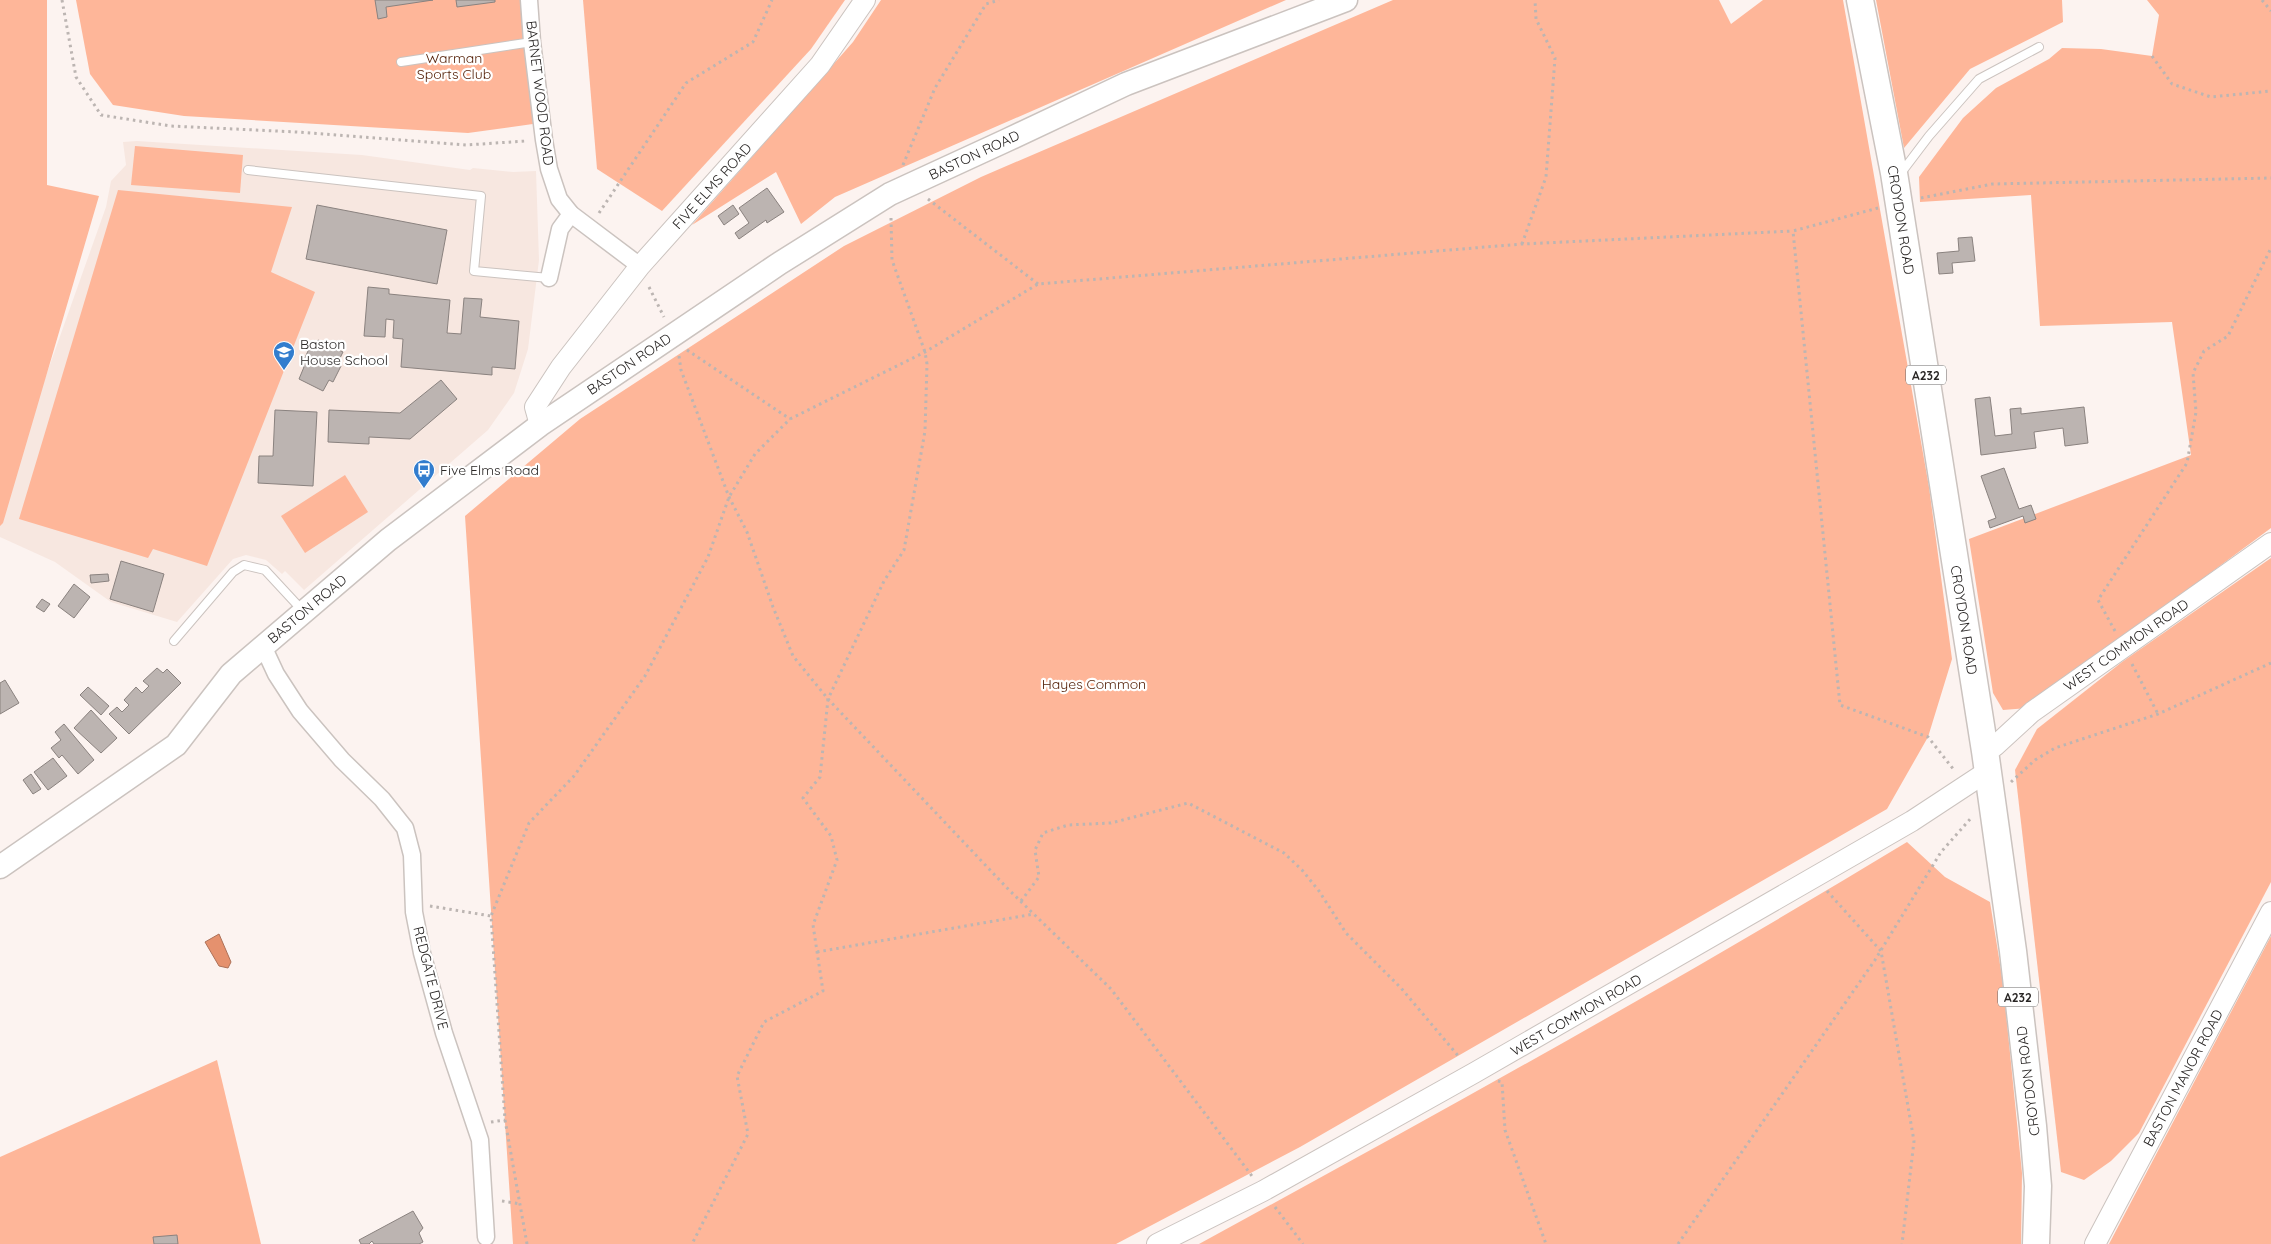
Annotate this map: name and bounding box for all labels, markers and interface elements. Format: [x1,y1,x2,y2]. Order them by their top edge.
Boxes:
street label: BARNET WOOD ROAD [522,20,558,166]
park label: Warman Sports Club [417,49,491,83]
street label: BASTON ROAD [926,126,1022,184]
street label: FIVE ELMS ROAD [668,139,756,233]
street label: CROYDON ROAD [1883,164,1919,276]
street label: BASTON ROAD [583,329,675,399]
place label: Baston House School [300,335,388,369]
school or university icon: Baston House School [272,340,296,371]
road number: A232 [1906,366,1946,384]
bus stop icon: Five Elms Road [412,458,436,489]
place label: Five Elms Road [440,461,539,479]
street label: CROYDON ROAD [1946,564,1982,676]
street label: BASTON ROAD [264,571,350,647]
street label: WEST COMMON ROAD [2060,595,2192,695]
park label: Hayes Common [1042,675,1146,693]
street label: REDGATE DRIVE [409,924,453,1032]
street label: WEST COMMON ROAD [1507,970,1645,1060]
road number: A232 [1998,988,2038,1006]
street label: BASTON MANOR ROAD [2139,1006,2227,1150]
street label: CROYDON ROAD [2012,1025,2044,1137]

